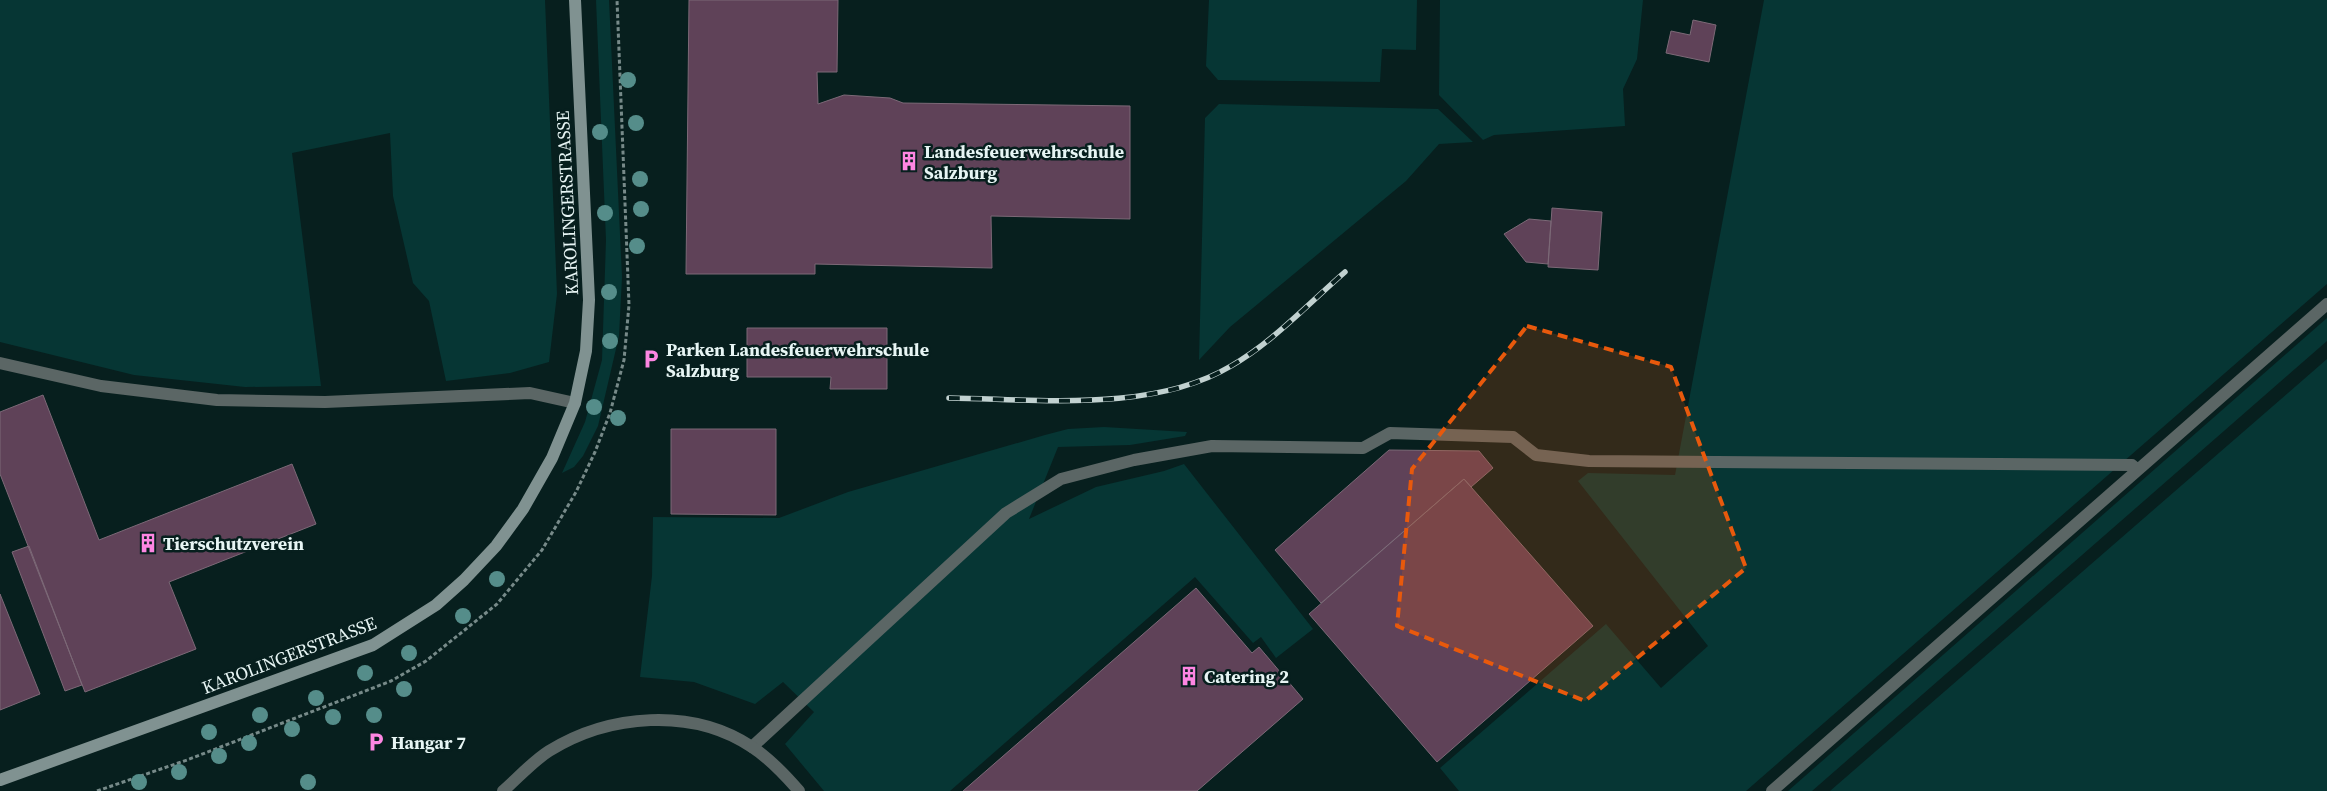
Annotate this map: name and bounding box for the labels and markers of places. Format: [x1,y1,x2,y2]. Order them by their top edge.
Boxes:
place label: Landesfeuerwehrschule Salzburg [924,139,1124,185]
building icon: Landesfeuerwehrschule Salzburg [898,150,920,172]
place label: Parken Landesfeuerwehrschule Salzburg [666,337,929,383]
parking icon: Parken Landesfeuerwehrschule Salzburg [640,348,662,370]
place label: Tierschutzverein [163,531,304,556]
building icon: Tierschutzverein [137,532,159,554]
place label: Catering 2 [1204,664,1289,689]
building icon: Catering 2 [1178,665,1200,687]
place label: Hangar 7 [391,730,466,755]
parking icon: Hangar 7 [365,731,387,753]

